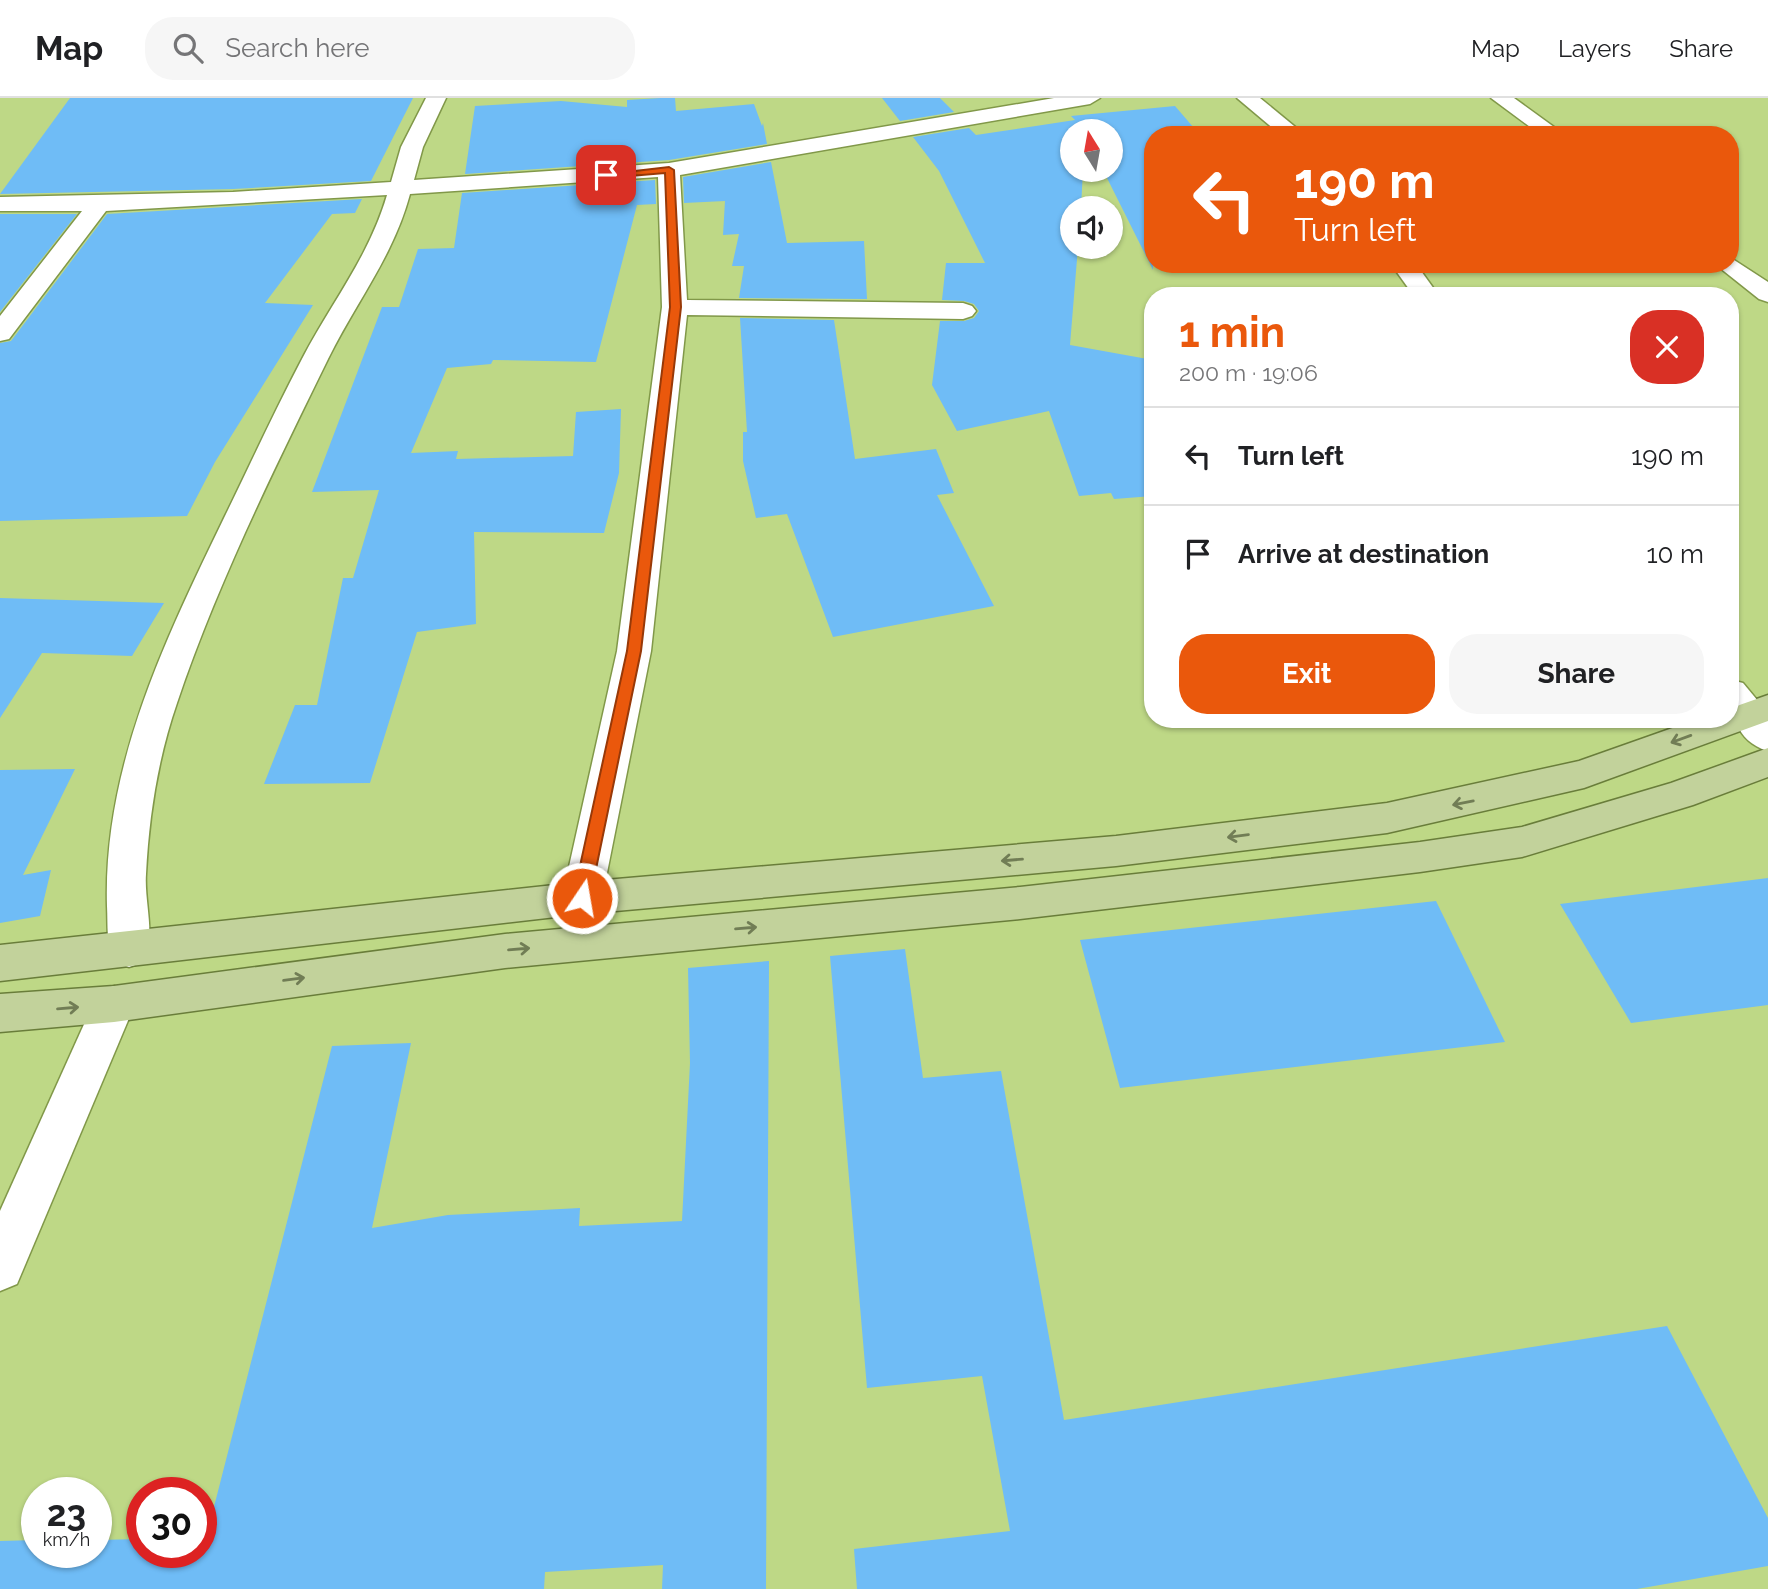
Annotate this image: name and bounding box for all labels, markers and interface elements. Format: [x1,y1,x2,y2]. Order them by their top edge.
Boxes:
search box [145,17,635,80]
text: Map [35,29,103,68]
icon: search [169,29,207,67]
text: Search here [225,33,370,63]
text: Map [1471,34,1520,63]
text: Layers [1558,34,1631,63]
text: Share [1669,34,1733,63]
north arrow [1060,119,1124,182]
map controls [1060,119,1123,259]
pin [576,145,636,205]
text: 190 m [1294,152,1435,209]
icon: left [1179,154,1270,245]
icon: arrive [587,156,625,194]
button: sound [1060,196,1123,259]
text: Turn left [1294,211,1416,248]
text: 1 min [1179,308,1285,357]
button: close [1630,310,1704,384]
text: 200 m · 19:06 [1179,359,1318,386]
icon: left [1179,437,1217,475]
text: Turn left [1238,441,1344,471]
text: 190 m [1631,441,1704,471]
icon: arrive [1179,535,1217,573]
text: Arrive at destination [1238,539,1489,569]
text: 10 m [1646,539,1704,569]
button: Exit [1179,634,1435,714]
button: Share [1449,634,1704,714]
one-way arrow [1670,734,1692,746]
one-way arrow [1452,797,1475,810]
one-way arrow [1227,829,1250,842]
one-way arrow [1001,854,1023,867]
position arrow [545,861,619,935]
one-way arrow [734,921,757,934]
one-way arrow [507,942,530,955]
one-way arrow [282,973,305,986]
one-way arrow [56,1001,79,1014]
speed limit sign: 30 [126,1477,217,1568]
text: 23 [47,1493,86,1534]
text: km/h [43,1529,90,1550]

